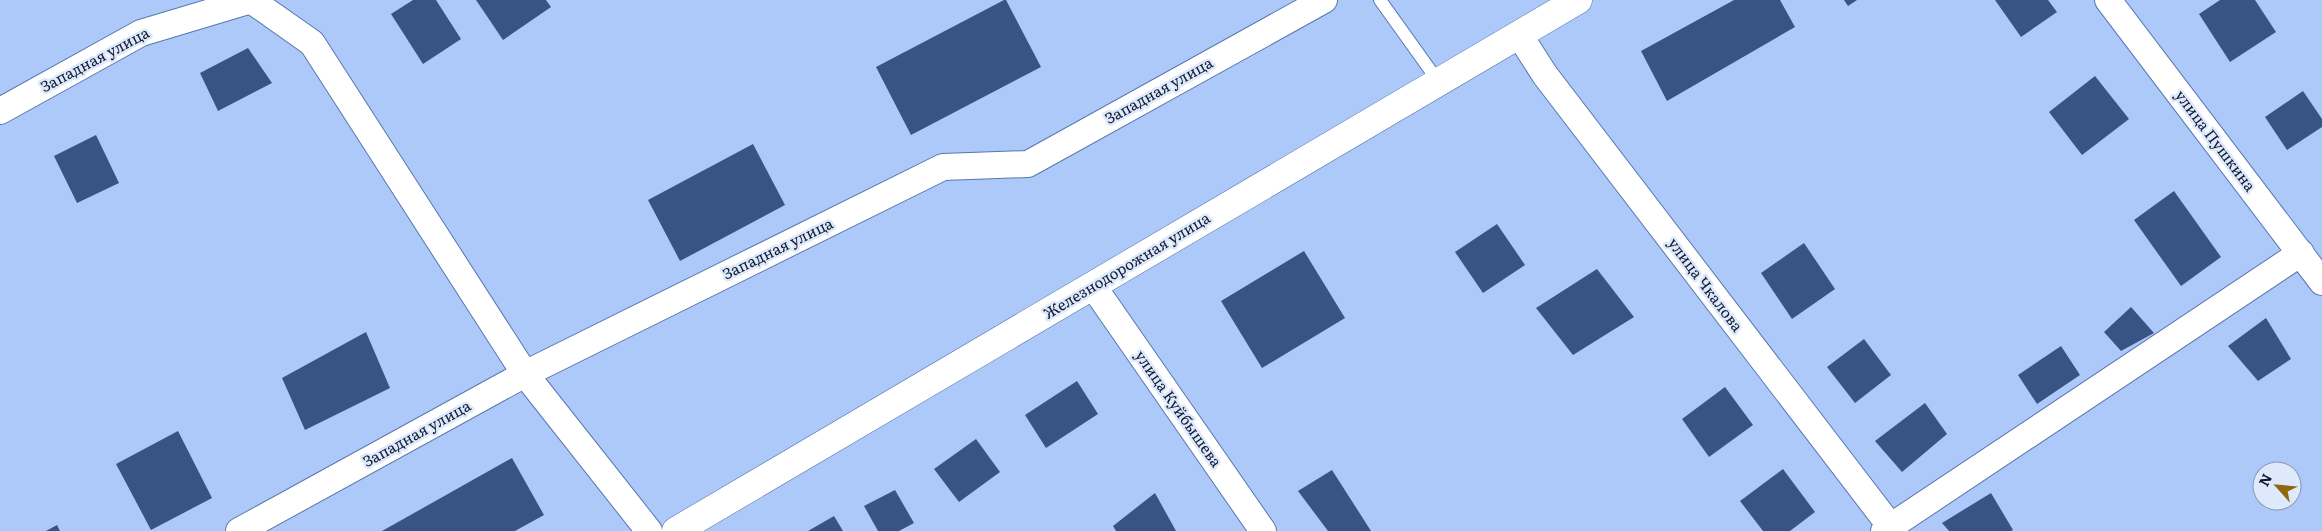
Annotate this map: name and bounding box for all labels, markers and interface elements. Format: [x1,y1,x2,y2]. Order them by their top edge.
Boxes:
street label: Западная улица [36,20,154,97]
street label: Западная улица [1100,50,1217,129]
street label: улица Пушкина [2170,84,2263,196]
street label: Железнодорожная улица [1038,205,1215,324]
street label: Западная улица [718,211,837,284]
street label: улица Чкалова [1663,232,1750,337]
street label: улица Куйбышева [1130,345,1229,472]
street label: Западная улица [358,393,475,472]
north arrow [2252,461,2302,511]
text: N [2253,470,2276,489]

